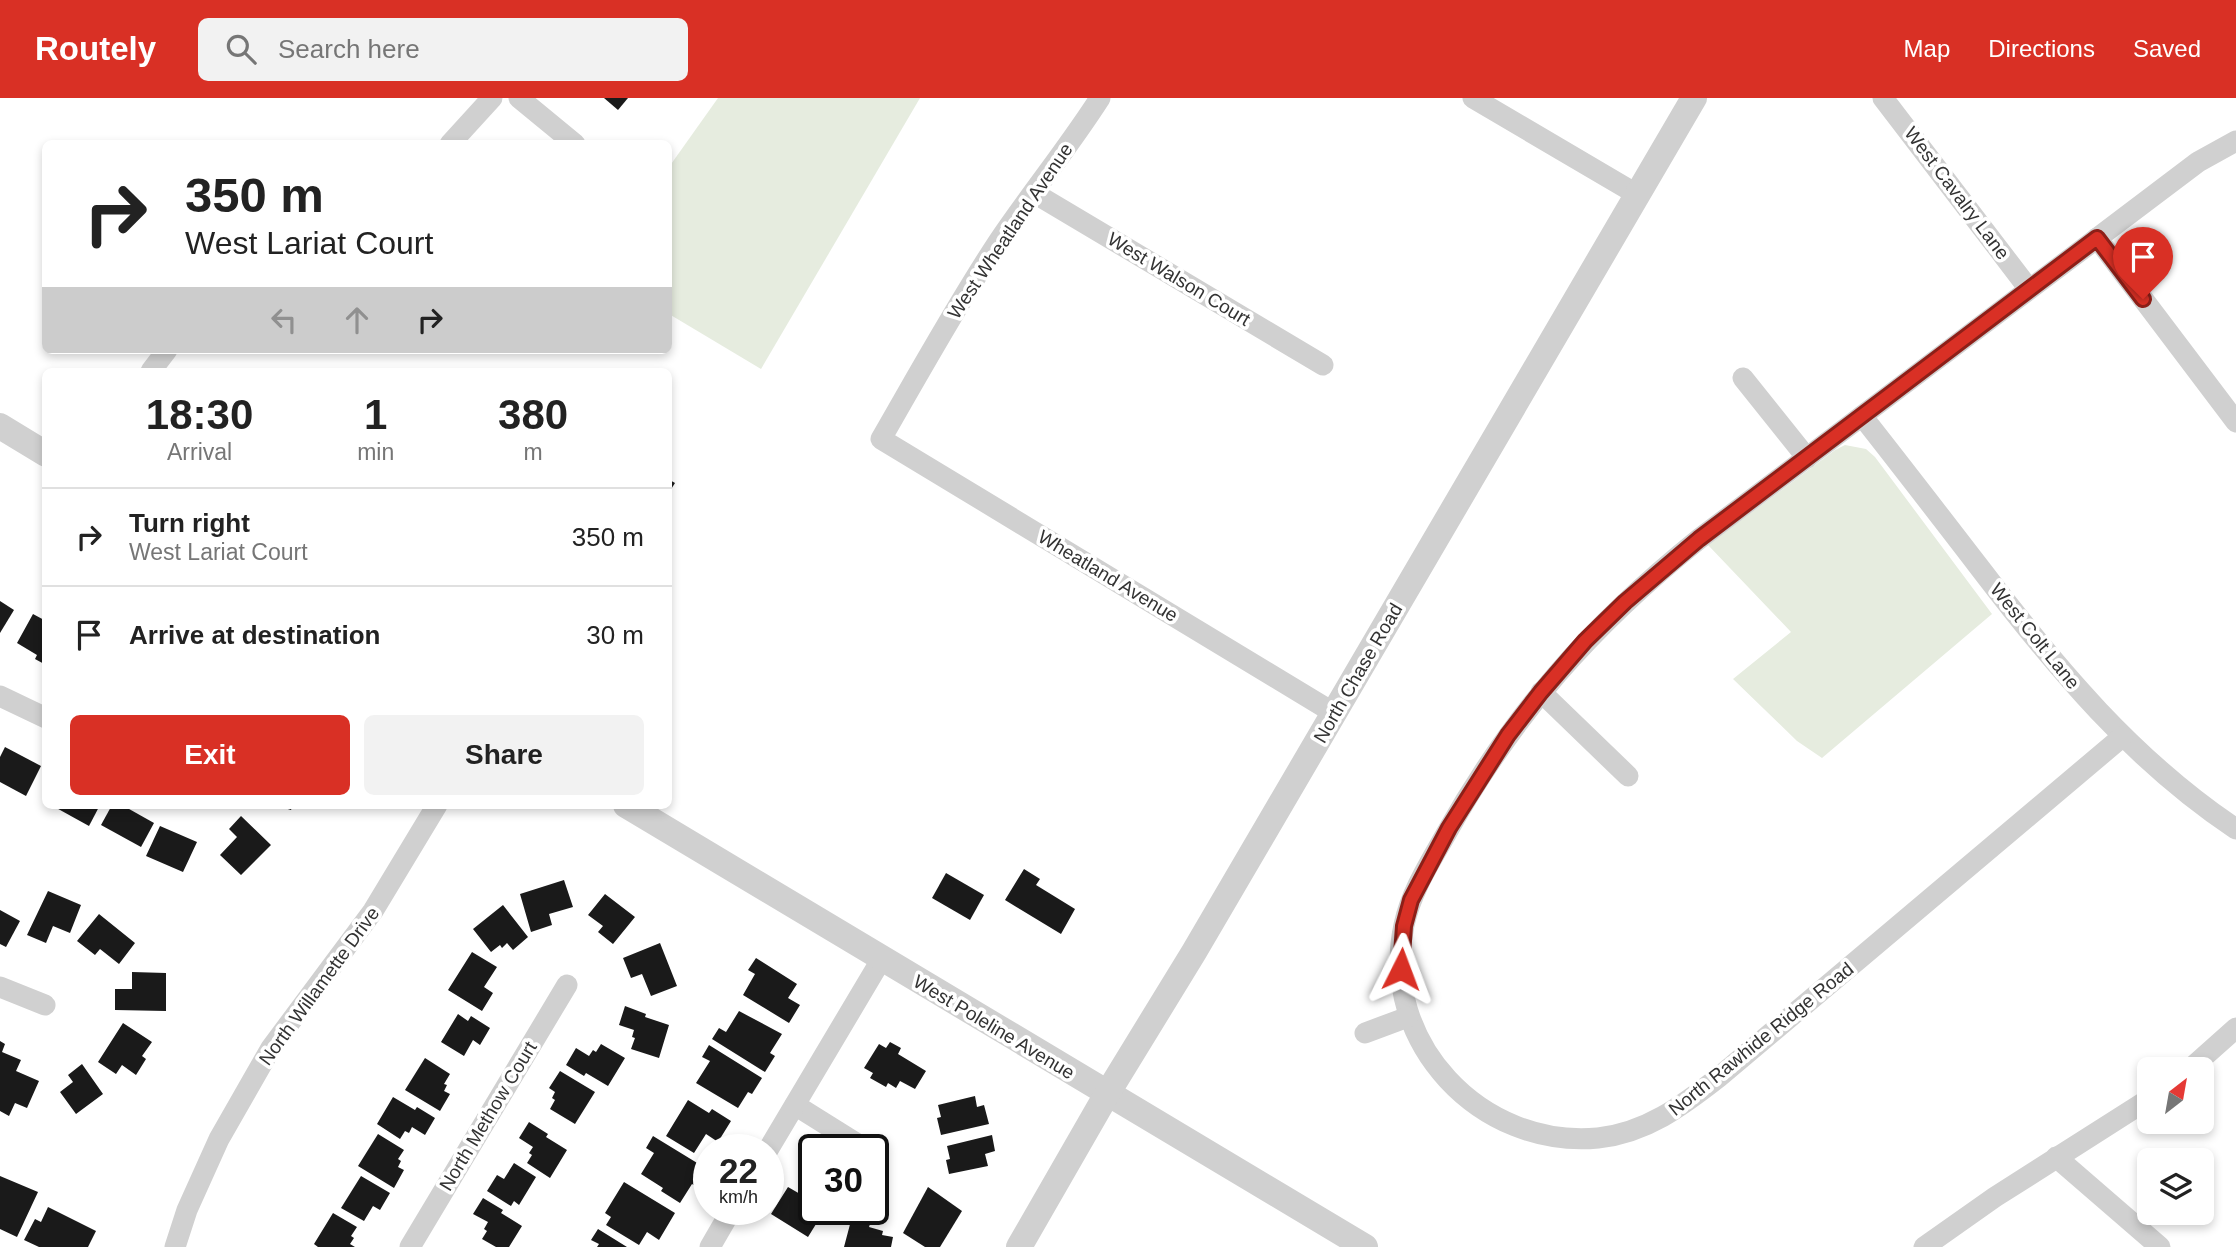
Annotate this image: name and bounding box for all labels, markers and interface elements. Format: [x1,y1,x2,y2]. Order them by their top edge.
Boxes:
search box [198,18,688,81]
text: Routely [35,30,156,67]
icon: search [222,30,260,68]
text: Search here [278,34,420,64]
text: Map [1904,35,1950,62]
text: Directions [1988,35,2095,62]
text: Saved [2133,35,2201,62]
street label: West Cavalry Lane [1900,123,2014,263]
street label: West Wheatland Avenue [943,139,1077,323]
icon: right [70,168,161,259]
text: 350 m [185,168,324,222]
text: West Lariat Court [185,225,433,261]
pin [2113,227,2173,299]
street label: West Walson Court [1104,228,1255,330]
icon: arrive [2124,238,2162,276]
icon: left [265,301,303,339]
icon: ahead [338,301,376,339]
icon: right [411,301,449,339]
text: 18:30 [146,391,253,438]
text: 1 [364,391,387,438]
text: 380 [498,391,568,438]
text: Arrival [167,439,232,465]
text: min [357,439,394,465]
text: m [524,439,543,465]
text: Turn right [129,508,250,538]
icon: right [70,518,108,556]
text: 350 m [572,522,644,552]
street label: Wheatland Avenue [1034,526,1182,626]
text: West Lariat Court [129,539,308,565]
street label: West Colt Lane [1986,579,2084,693]
street label: North Chase Road [1310,600,1406,746]
icon: arrive [70,616,108,654]
text: Arrive at destination [129,620,380,650]
text: 30 m [586,620,644,650]
button: Exit [70,715,350,795]
button: Share [364,715,644,795]
street label: North Willamette Drive [255,903,383,1069]
position arrow [1364,932,1438,1006]
street label: North Rawhide Ridge Road [1665,958,1857,1120]
street label: West Poleline Avenue [910,971,1078,1083]
street label: North Methow Court [435,1037,541,1194]
north arrow [2137,1057,2214,1134]
map controls [2137,1057,2214,1225]
speed limit sign: 30 [798,1134,889,1225]
button: layers [2137,1148,2214,1225]
text: 22 [719,1151,758,1190]
text: km/h [719,1187,758,1207]

